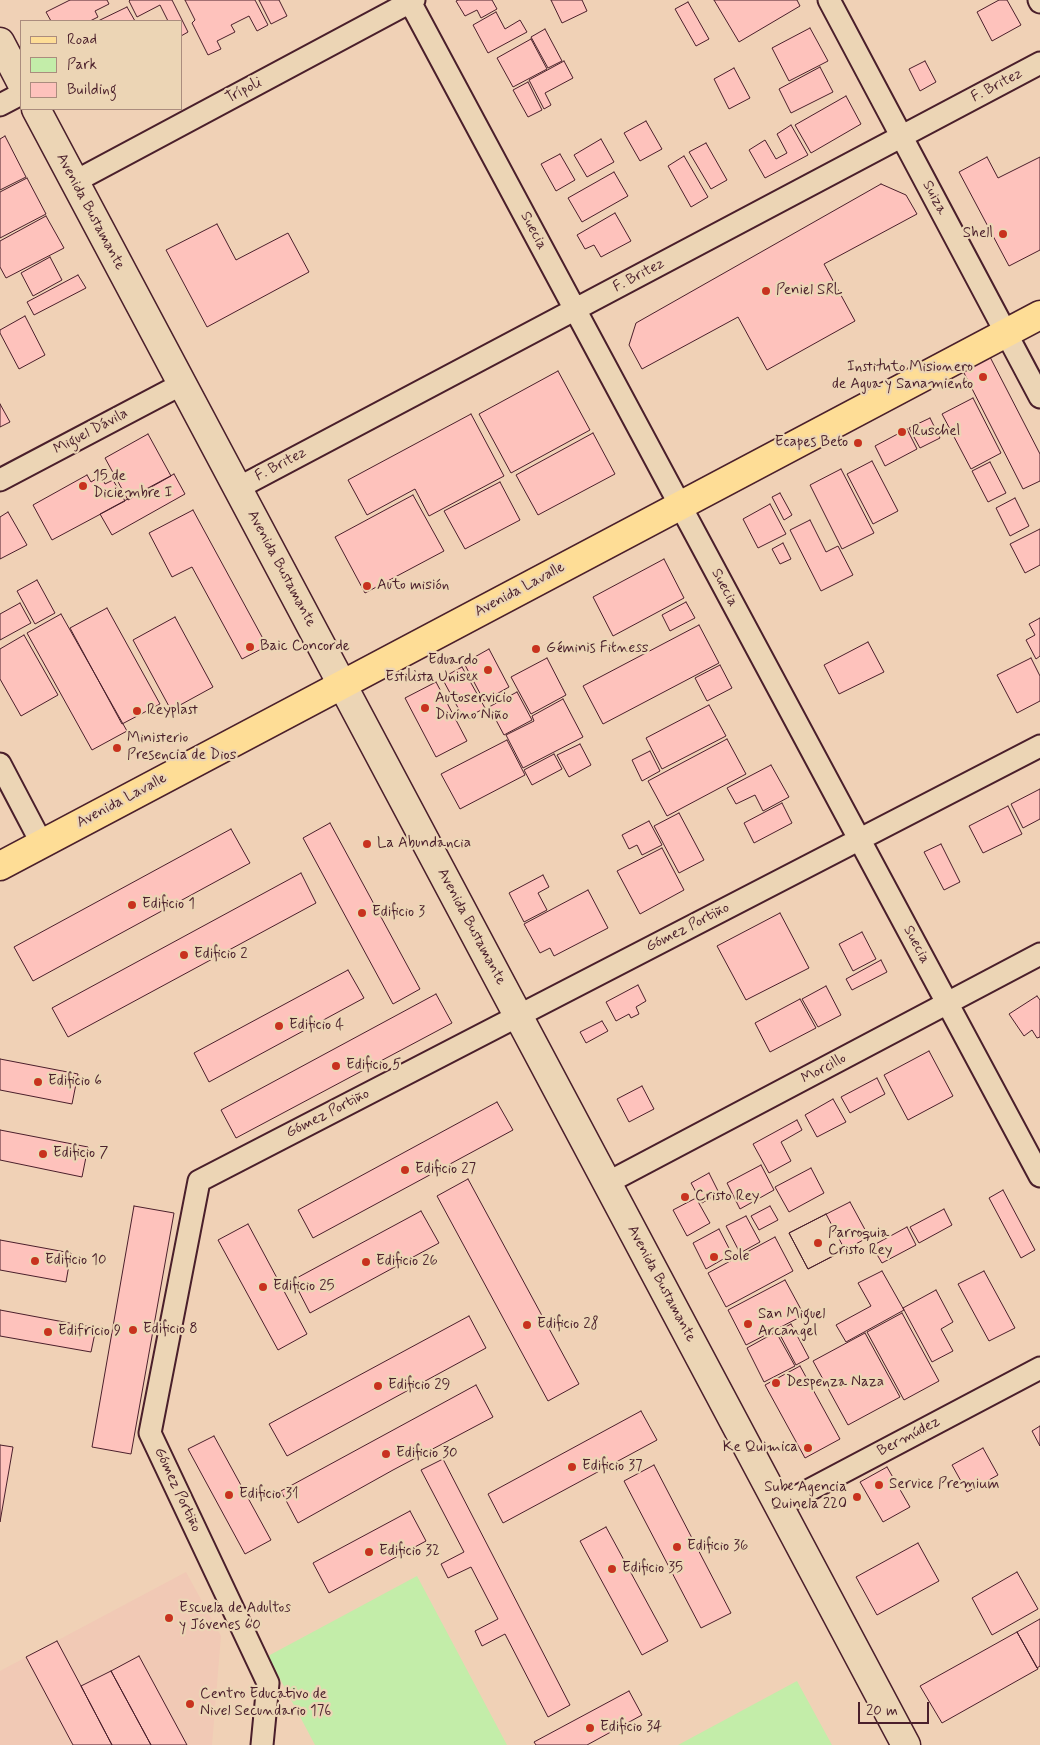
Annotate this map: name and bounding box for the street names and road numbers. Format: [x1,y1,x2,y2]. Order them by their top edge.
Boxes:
street label: F. Britez [968,65,1026,107]
street label: Trípoli [223,74,265,108]
street label: Avenida Bustamante [52,150,128,274]
street label: Suiza [918,178,950,218]
street label: Suecia [516,209,550,253]
street label: F. Britez [610,255,668,297]
street label: Miguel Dávila [51,405,131,459]
street label: F. Britez [252,444,310,486]
street label: Avenida Bustamante [243,507,319,631]
street label: Avenida Lavalle [472,559,568,621]
street label: Suecia [707,566,741,610]
street label: Avenida Lavalle [74,770,170,832]
street label: Avenida Bustamante [433,865,509,989]
street label: Gómez Portiño [643,899,733,957]
street label: Suecia [899,923,933,967]
street label: Morcillo [798,1050,850,1088]
street label: Gómez Portiño [283,1085,373,1143]
street label: Avenida Bustamante [623,1222,699,1346]
street label: Bermúdez [875,1413,943,1461]
street label: Gómez Portiño [150,1445,204,1535]

